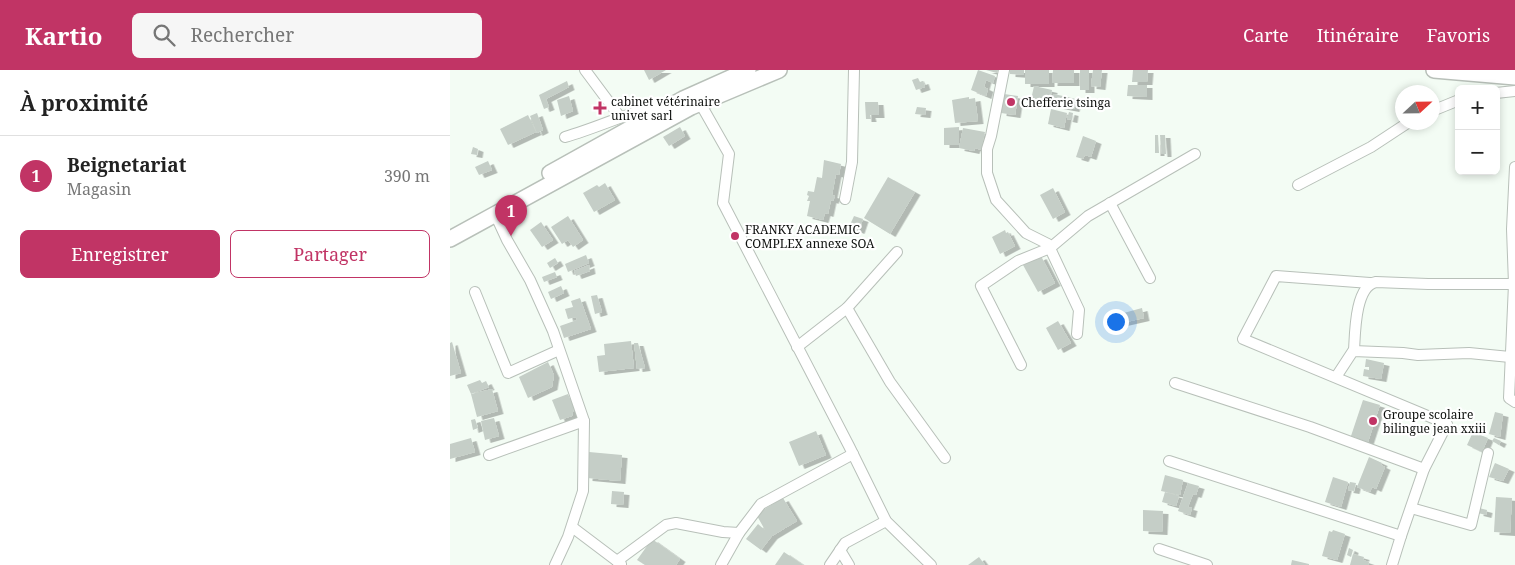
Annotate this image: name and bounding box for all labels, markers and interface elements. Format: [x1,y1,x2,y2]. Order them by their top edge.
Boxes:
search box [132,13,482,58]
text: Kartio [25,19,102,52]
icon: search [150,21,178,49]
text: Rechercher [190,22,294,48]
text: Carte [1243,23,1289,47]
text: Itinéraire [1317,23,1399,47]
text: Favoris [1427,23,1490,47]
north arrow [1395,85,1440,130]
map controls [1455,85,1500,175]
button: + [1455,85,1500,130]
text: À proximité [20,89,148,117]
place label: cabinet vétérinaire univet sarl [611,93,720,124]
place label: Chefferie tsinga [1021,94,1111,111]
marker: Chefferie tsinga [1005,96,1017,108]
marker: cabinet vétérinaire univet sarl [593,101,607,115]
button: − [1455,130,1500,175]
text: Beignetariat [67,152,186,178]
text: 1 [31,165,41,187]
text: 390 m [384,165,430,187]
text: Magasin [67,178,131,200]
pin: 1 [495,195,527,236]
place label: FRANKY ACADEMIC COMPLEX annexe SOA [745,221,875,252]
button: Enregistrer [20,230,220,278]
button: Partager [230,230,430,278]
marker: FRANKY ACADEMIC COMPLEX annexe SOA [729,230,741,242]
your location [1103,309,1129,335]
place label: Groupe scolaire bilingue jean xxiii [1383,406,1486,437]
marker: Groupe scolaire bilingue jean xxiii [1367,415,1379,427]

